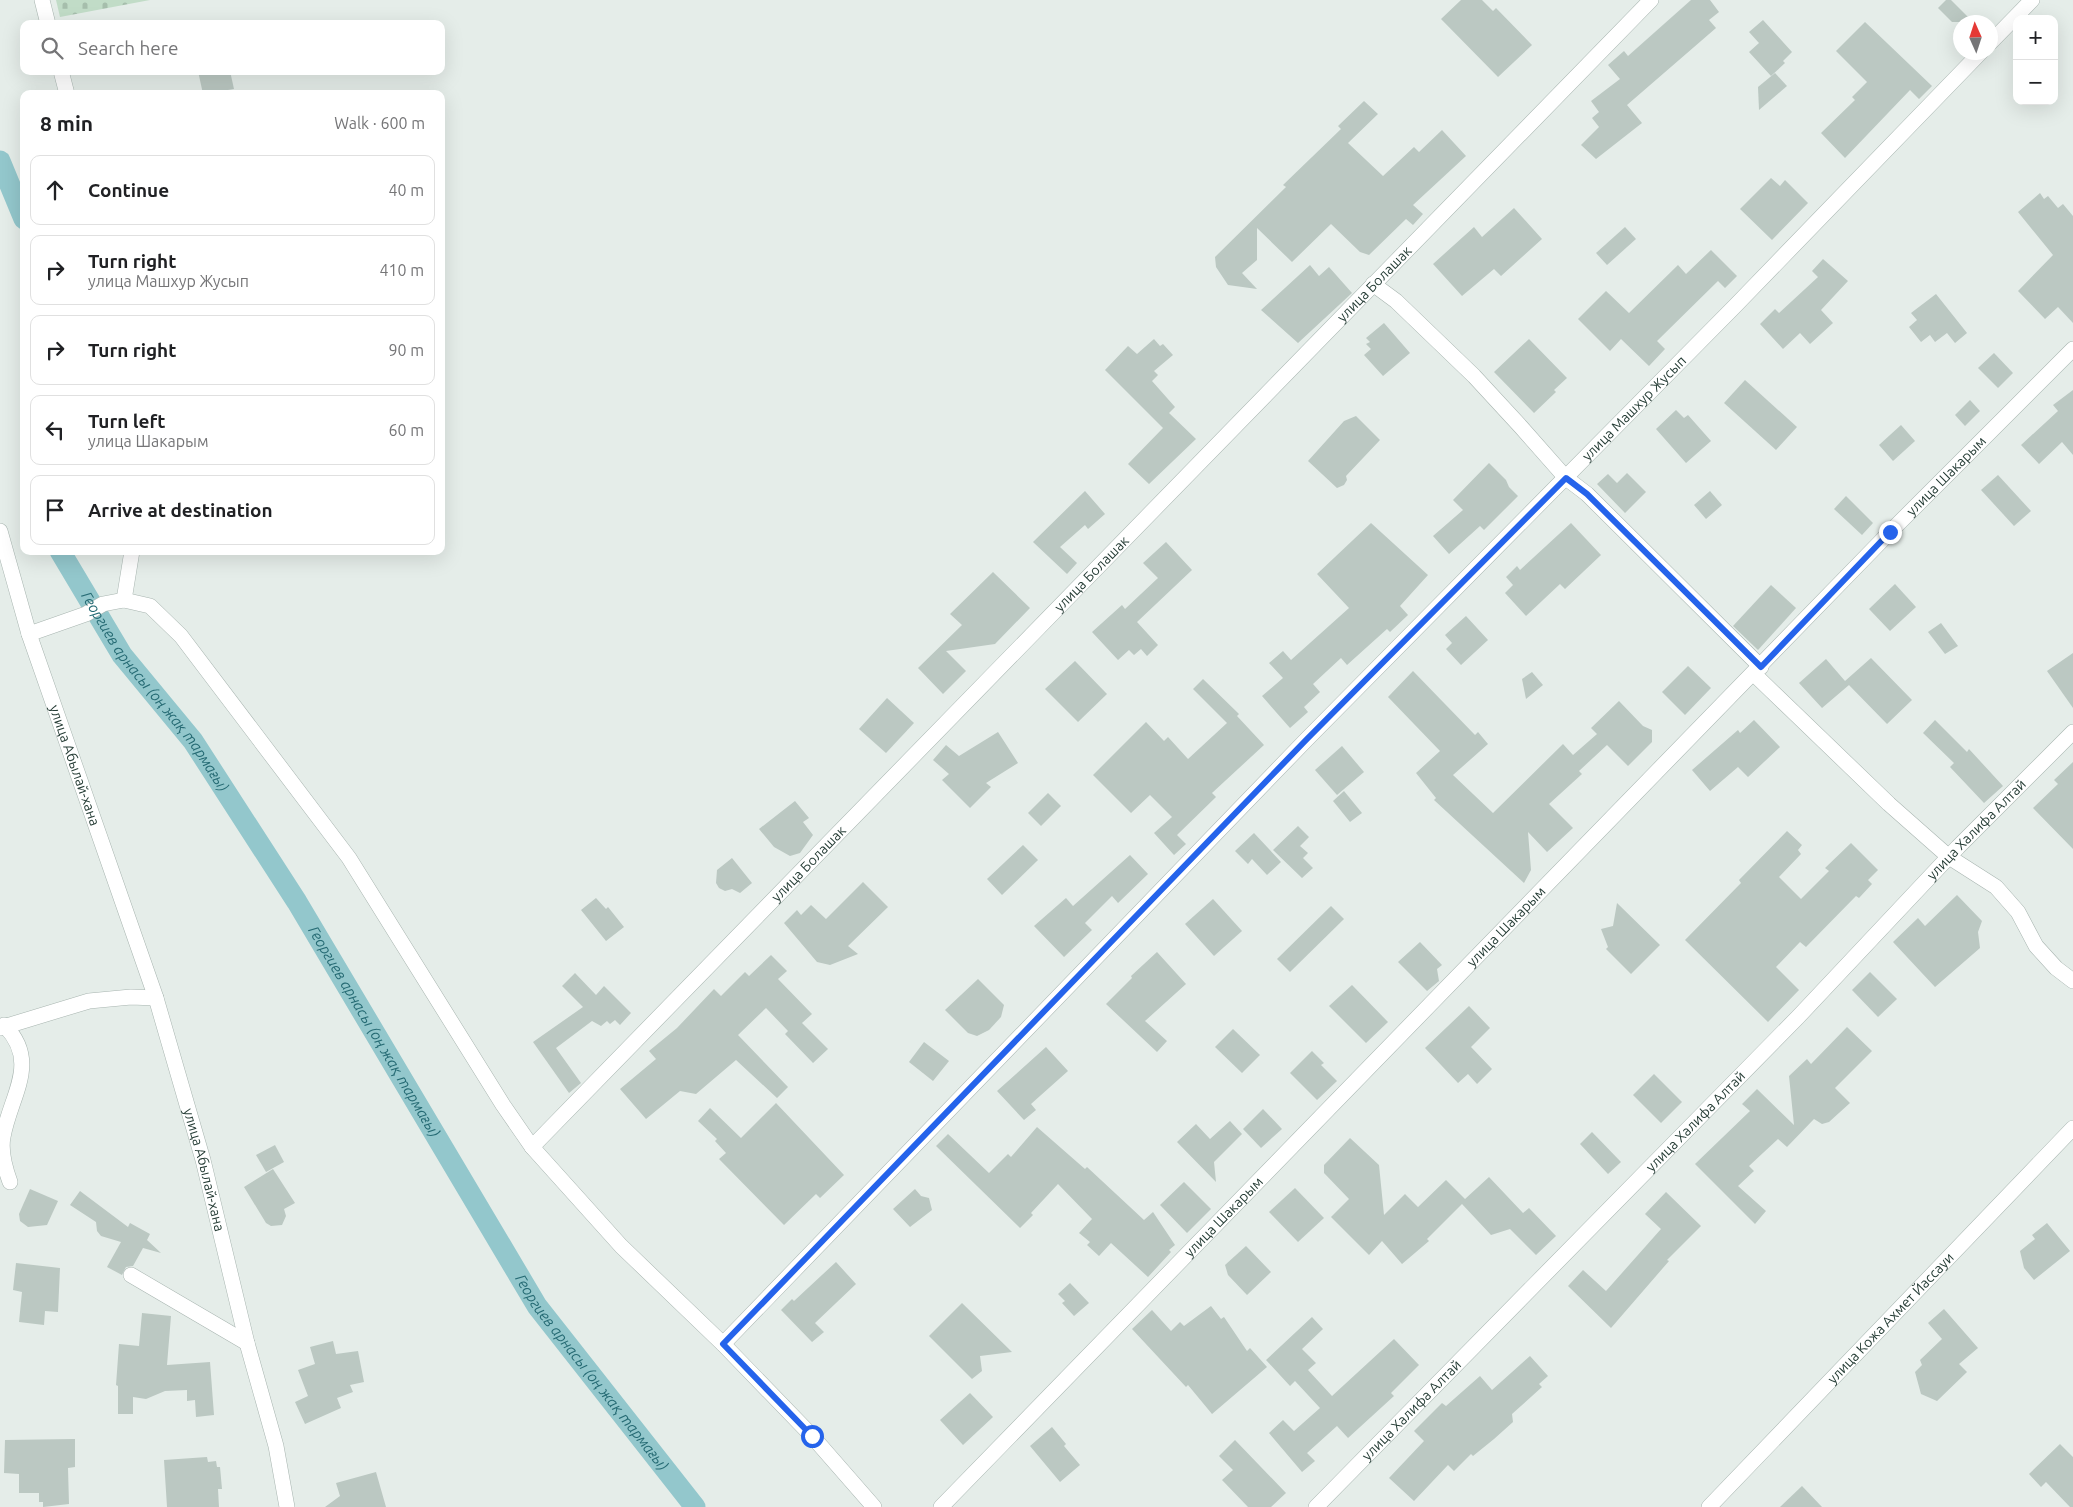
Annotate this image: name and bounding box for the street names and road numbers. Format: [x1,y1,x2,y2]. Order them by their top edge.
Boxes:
street label: улица Болашак [1334,243,1415,325]
street label: улица Машхур Жусып [1579,352,1689,464]
street label: улица Шакарым [1903,433,1989,519]
street label: улица Болашак [1051,532,1132,615]
street label: улица Абылай-хана [46,703,103,828]
street label: улица Халифа Алтай [1923,776,2029,883]
street label: улица Болашак [768,822,849,905]
street label: улица Шакарым [1463,883,1549,970]
street label: улица Халифа Алтай [1643,1068,1748,1175]
street label: улица Абылай-хана [180,1106,228,1233]
street label: улица Шакарым [1181,1173,1266,1260]
street label: улица Кожа Ахмет Йассауи [1824,1249,1957,1387]
street label: улица Халифа Алтай [1359,1357,1464,1464]

